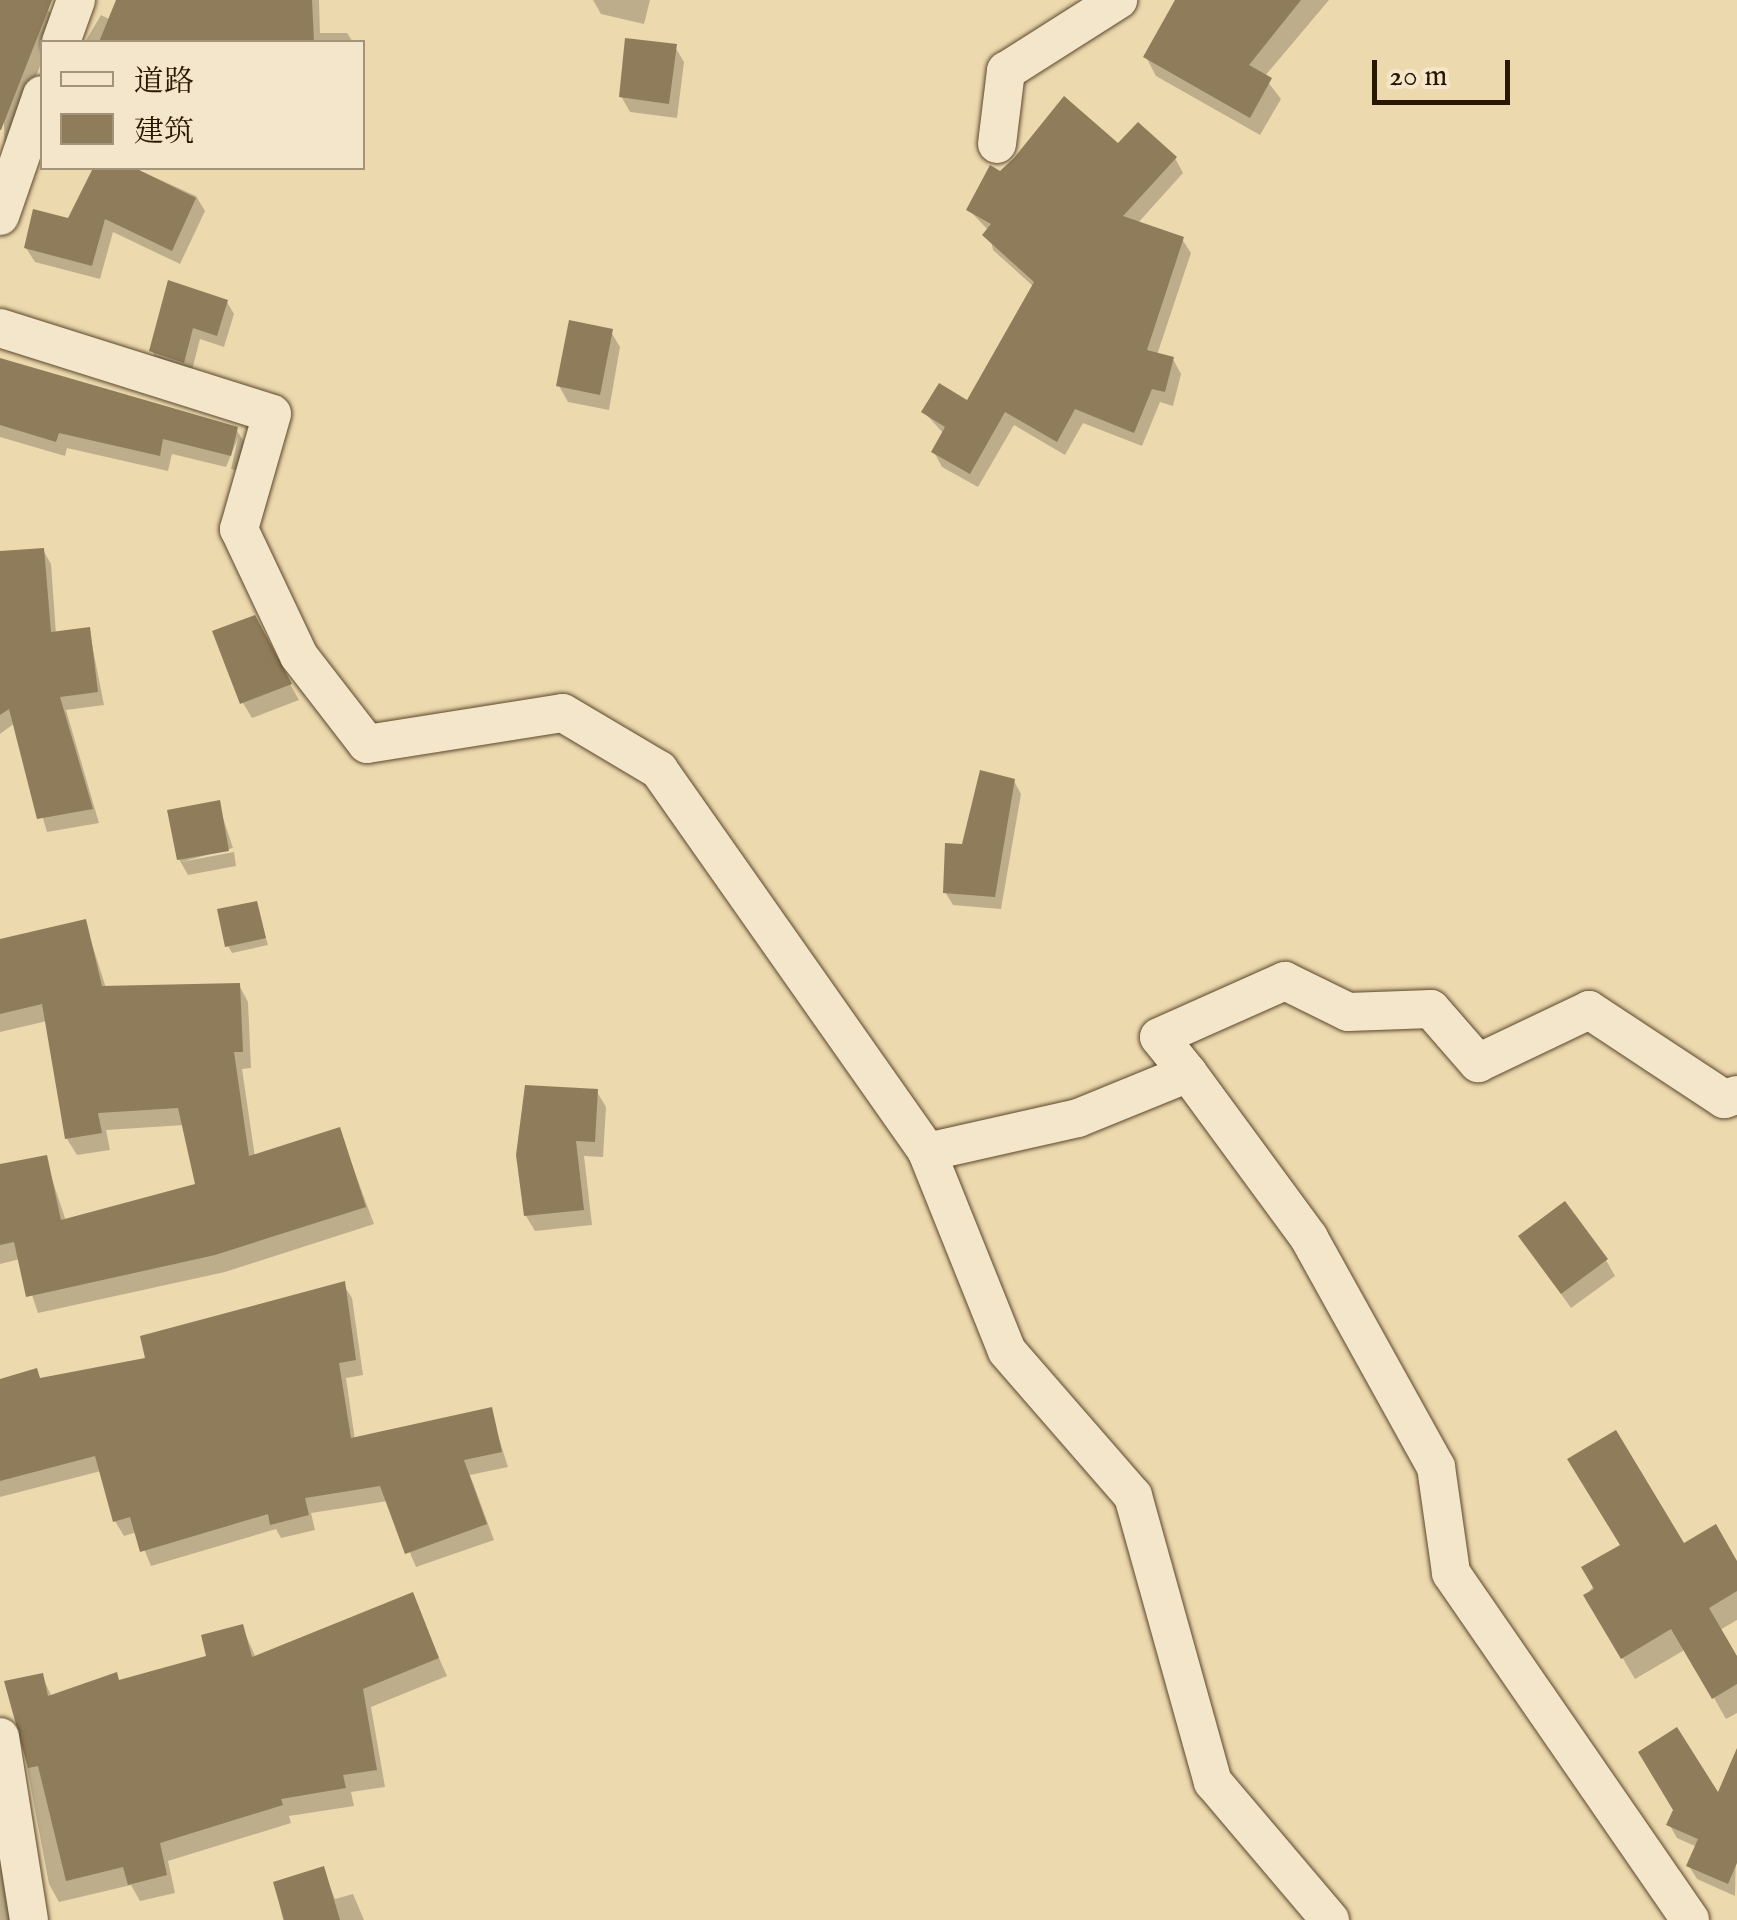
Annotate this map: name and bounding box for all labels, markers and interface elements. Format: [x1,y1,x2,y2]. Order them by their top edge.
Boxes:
legend [40,40,365,170]
scale bar [1377,40,1514,102]
text: 20 m [1389,58,1448,96]
text: 道路 [134,64,194,102]
text: 建筑 [134,114,194,152]

